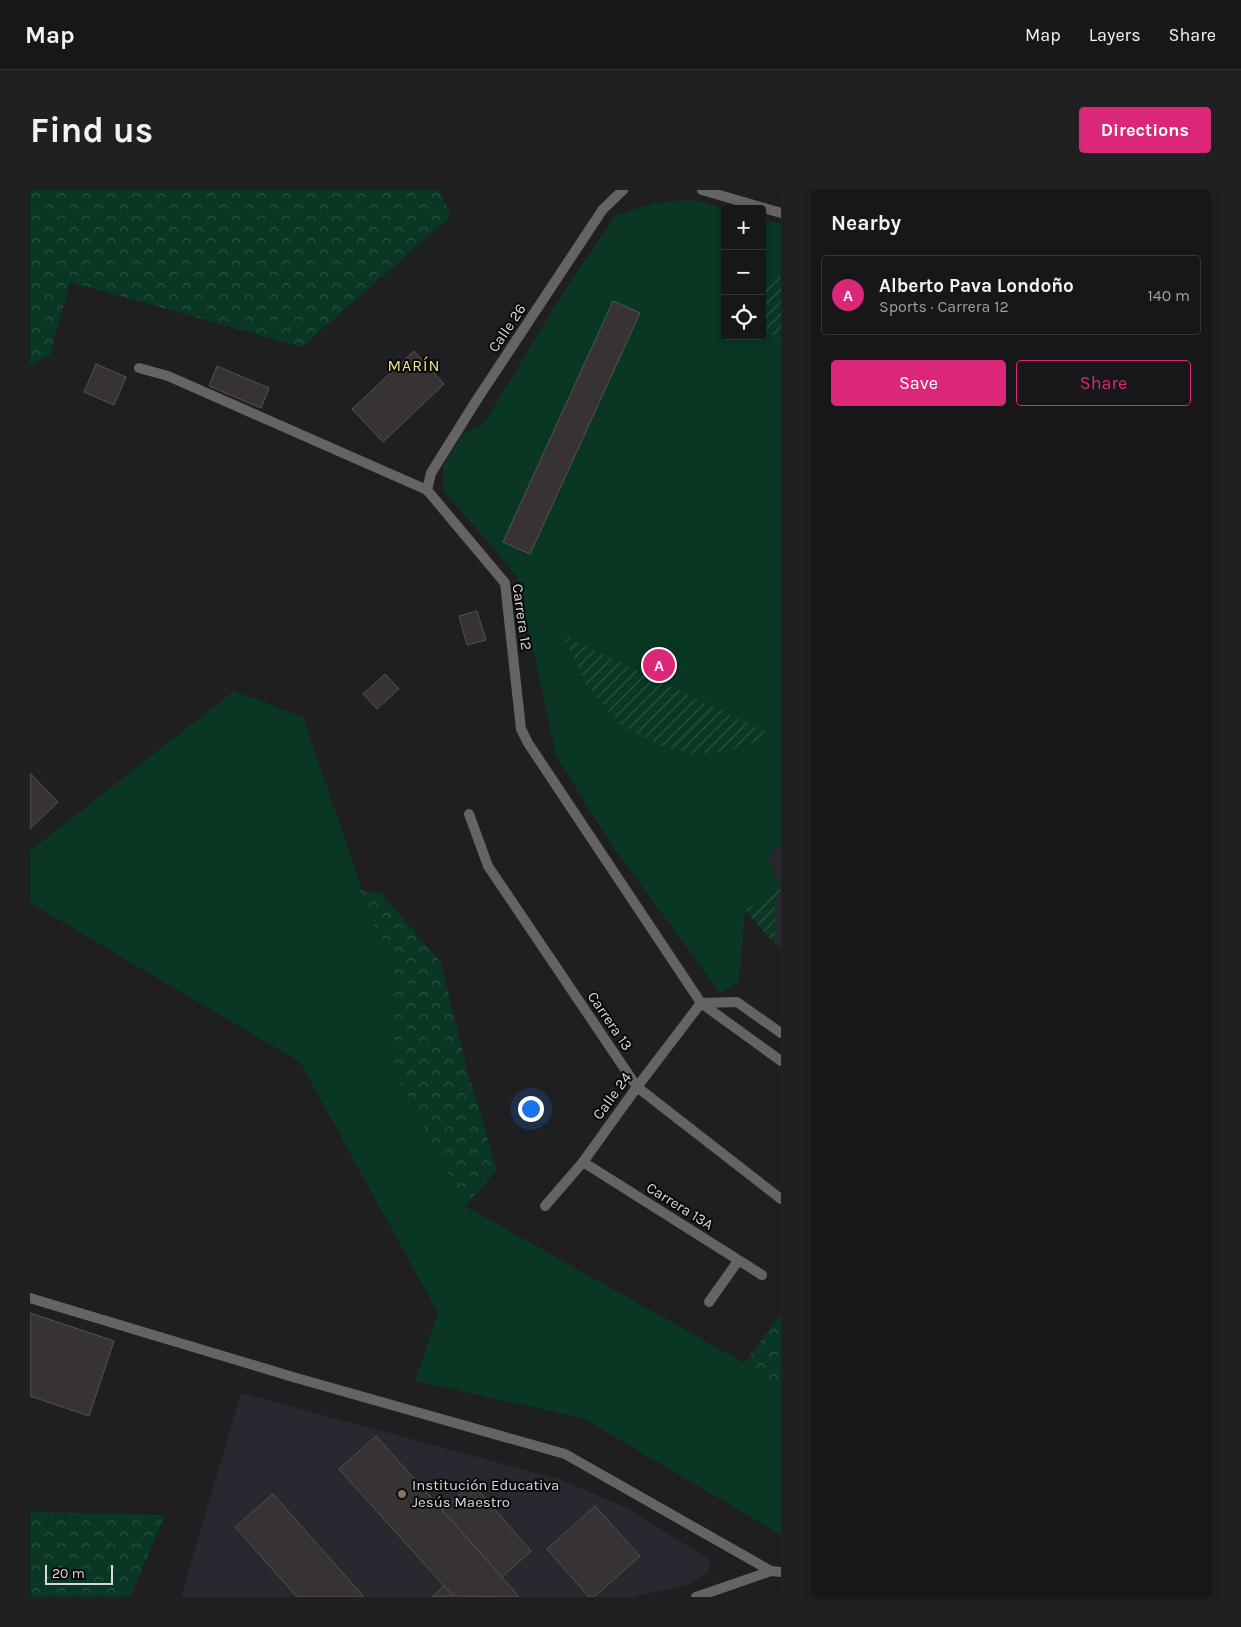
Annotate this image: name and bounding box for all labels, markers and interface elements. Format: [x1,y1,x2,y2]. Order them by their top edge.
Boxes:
text: Map [25,21,75,49]
text: Map [1025,24,1061,46]
text: Layers [1089,24,1141,46]
text: Share [1169,24,1216,46]
button: Directions [1079,107,1211,153]
text: Find us [30,110,153,151]
map controls [721,205,766,340]
button: + [721,205,766,250]
text: Nearby [831,211,901,235]
button: − [721,250,766,295]
text: Alberto Pava Londoño [879,275,1074,297]
text: A [843,286,853,305]
text: 140 m [1148,286,1190,305]
button: locate [721,295,766,340]
text: Sports · Carrera 12 [879,297,1009,316]
street label: Calle 26 [484,300,530,356]
district label: MARÍN [388,356,440,375]
button: Save [831,360,1006,406]
button: Share [1016,360,1191,406]
street label: Carrera 12 [508,583,536,651]
pin: A [643,646,675,684]
street label: Carrera 13 [584,988,636,1054]
street label: Calle 24 [589,1068,636,1123]
your location [518,1096,544,1122]
street label: Carrera 13A [643,1178,717,1234]
place label: Institución Educativa Jesús Maestro [412,1476,559,1511]
marker: Institución Educativa Jesús Maestro [396,1488,408,1500]
scale bar [45,1562,112,1585]
text: 20 m [52,1565,85,1582]

